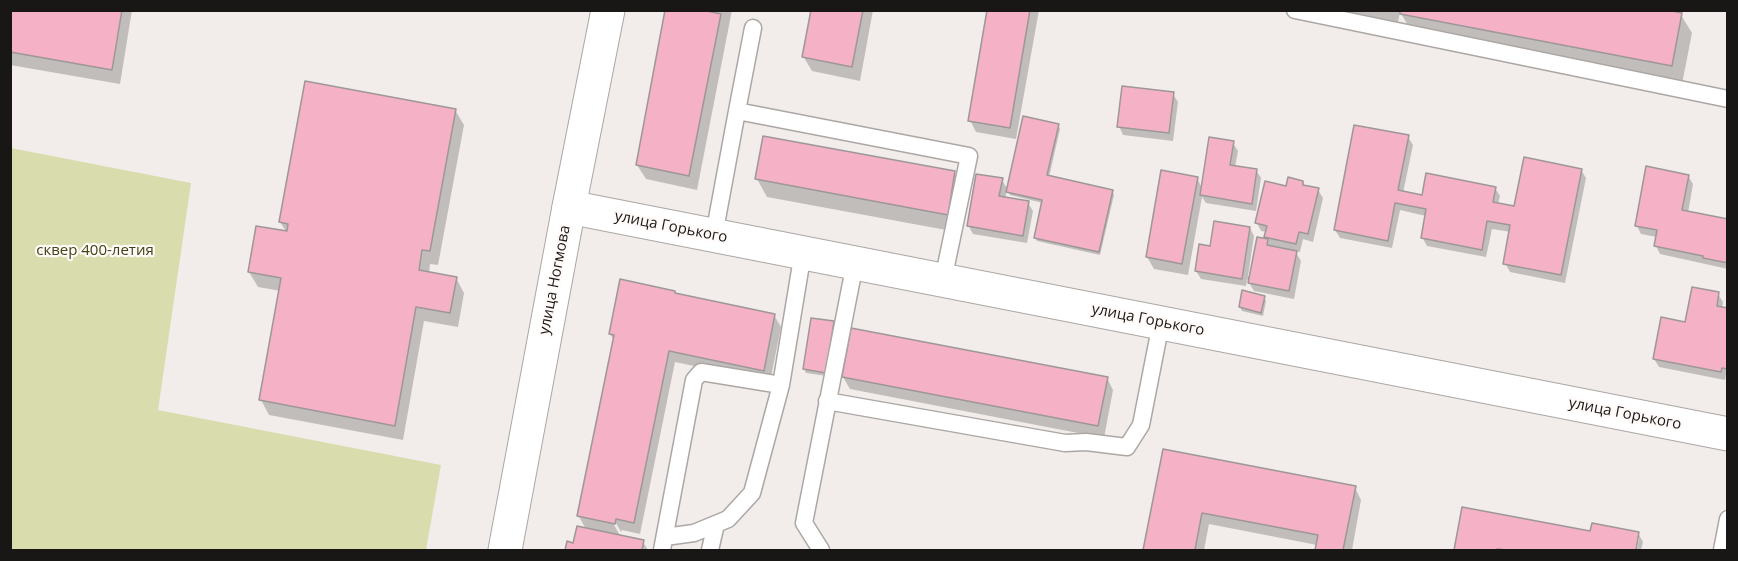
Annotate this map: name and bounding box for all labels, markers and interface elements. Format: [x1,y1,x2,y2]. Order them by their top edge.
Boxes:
street label: улица Горького [613,207,729,247]
street label: улица Ногмова [536,224,574,336]
park label: сквер 400-летия [36,242,154,260]
street label: улица Горького [1090,300,1206,340]
street label: улица Горького [1567,394,1683,434]

